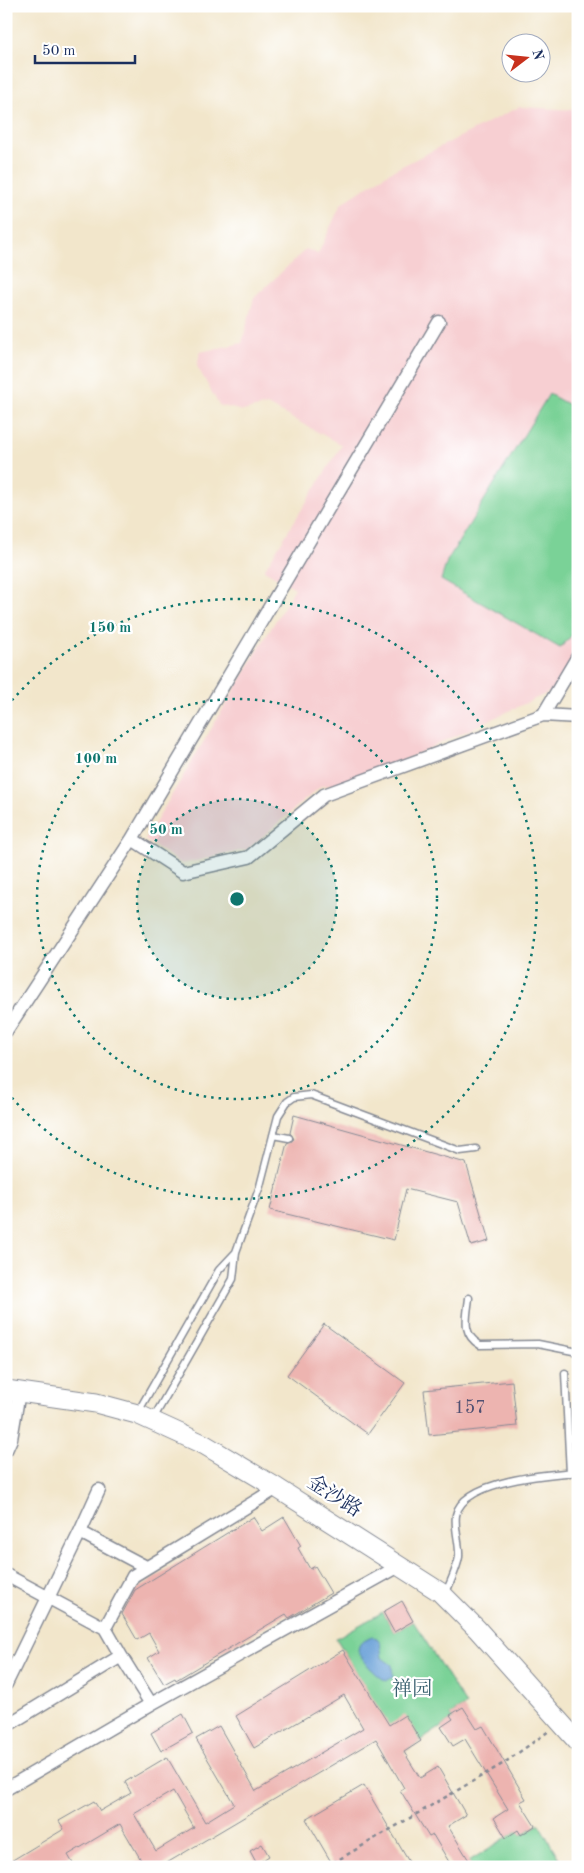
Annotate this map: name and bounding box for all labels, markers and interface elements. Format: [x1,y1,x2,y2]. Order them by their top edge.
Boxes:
scale bar [35,32,135,64]
north arrow [502,32,552,82]
text: 50 m [42,44,76,59]
text: N [529,48,546,62]
text: 150 m [89,621,131,636]
text: 100 m [75,752,117,767]
text: 50 m [149,823,183,838]
centre of rings [228,890,246,908]
house number: 157 [454,1399,486,1417]
street label: 金沙路 [303,1471,366,1521]
park label: 禅园 [392,1678,432,1700]

